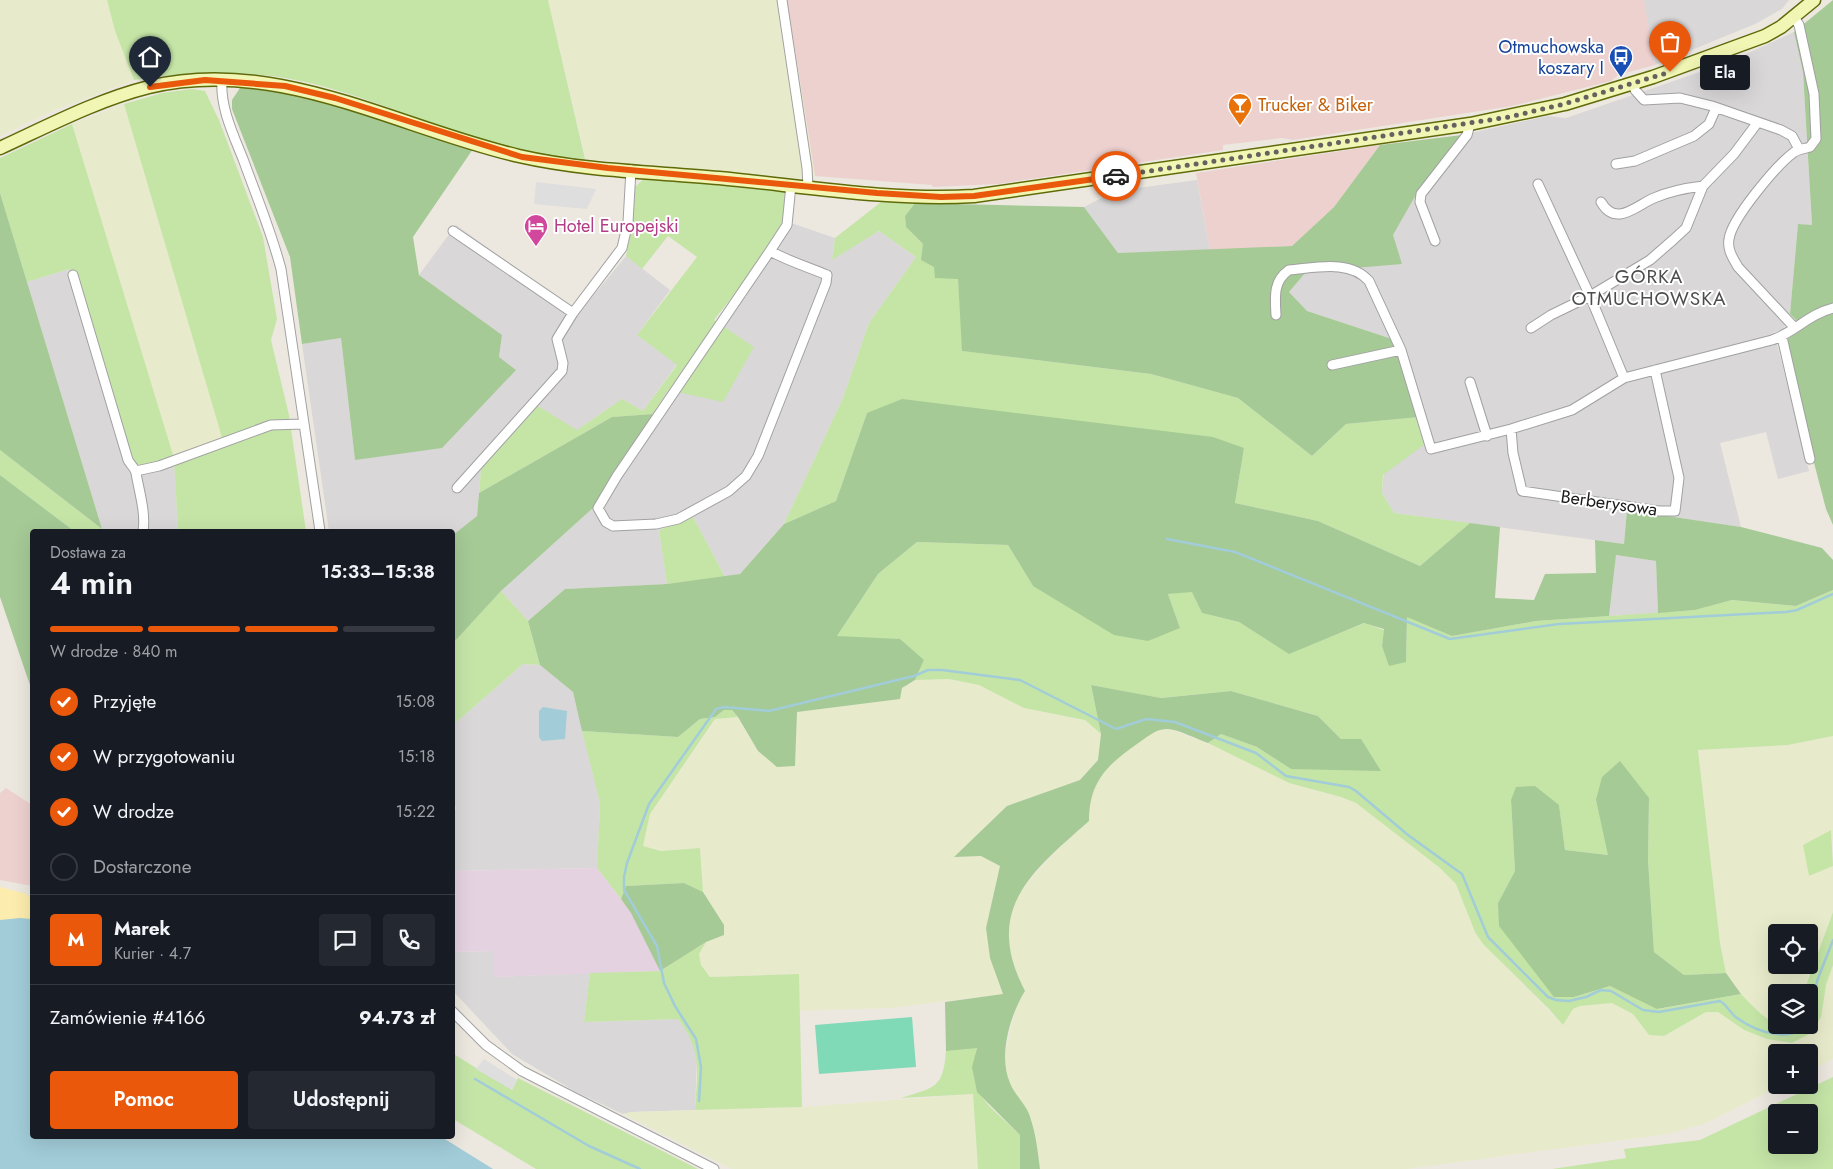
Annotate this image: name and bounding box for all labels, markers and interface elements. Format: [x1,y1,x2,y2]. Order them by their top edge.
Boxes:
pin [1649,21,1691,72]
icon: bag [1656,28,1684,56]
place label: Otmuchowska koszary I [1498,34,1604,81]
pin [129,36,171,87]
icon: home [136,43,164,71]
bus stop icon: Otmuchowska koszary I [1608,44,1634,78]
callout: Ela [1700,54,1750,90]
text: Ela [1714,61,1736,84]
bar icon: Trucker & Biker [1227,92,1253,126]
place label: Trucker & Biker [1258,92,1374,118]
courier [1091,151,1141,201]
icon: car [1102,162,1130,190]
hotel icon: Hotel Europejski [523,213,549,247]
place label: Hotel Europejski [554,213,679,239]
district label: GÓRKA OTMUCHOWSKA [1571,263,1727,312]
street label: Berberysowa [1559,483,1659,523]
text: Dostawa za [50,541,126,564]
text: 15:33–15:38 [321,558,435,585]
text: 4 min [50,560,133,606]
text: W drodze · 840 m [50,640,178,663]
icon: check [50,688,78,716]
text: Przyjęte [93,688,156,715]
text: 15:08 [396,690,435,713]
icon: check [50,743,78,771]
text: W przygotowaniu [93,743,235,770]
text: 15:18 [398,745,435,768]
icon: check [50,798,78,826]
text: W drodze [93,798,174,825]
text: 15:22 [396,800,435,823]
text: Dostarczone [93,853,192,880]
button: chat [319,914,371,966]
button: phone [383,914,435,966]
text: Marek [114,915,171,942]
map controls [1768,924,1818,1154]
button: locate [1768,924,1818,974]
text: M [68,926,84,953]
text: Kurier · 4.7 [114,942,191,965]
button: layers [1768,984,1818,1034]
text: Zamówienie #4166 [50,1004,205,1031]
text: 94.73 zł [359,1004,435,1031]
button: + [1768,1044,1818,1094]
button: Pomoc [50,1071,238,1129]
button: Udostępnij [248,1071,435,1129]
button: − [1768,1104,1818,1154]

